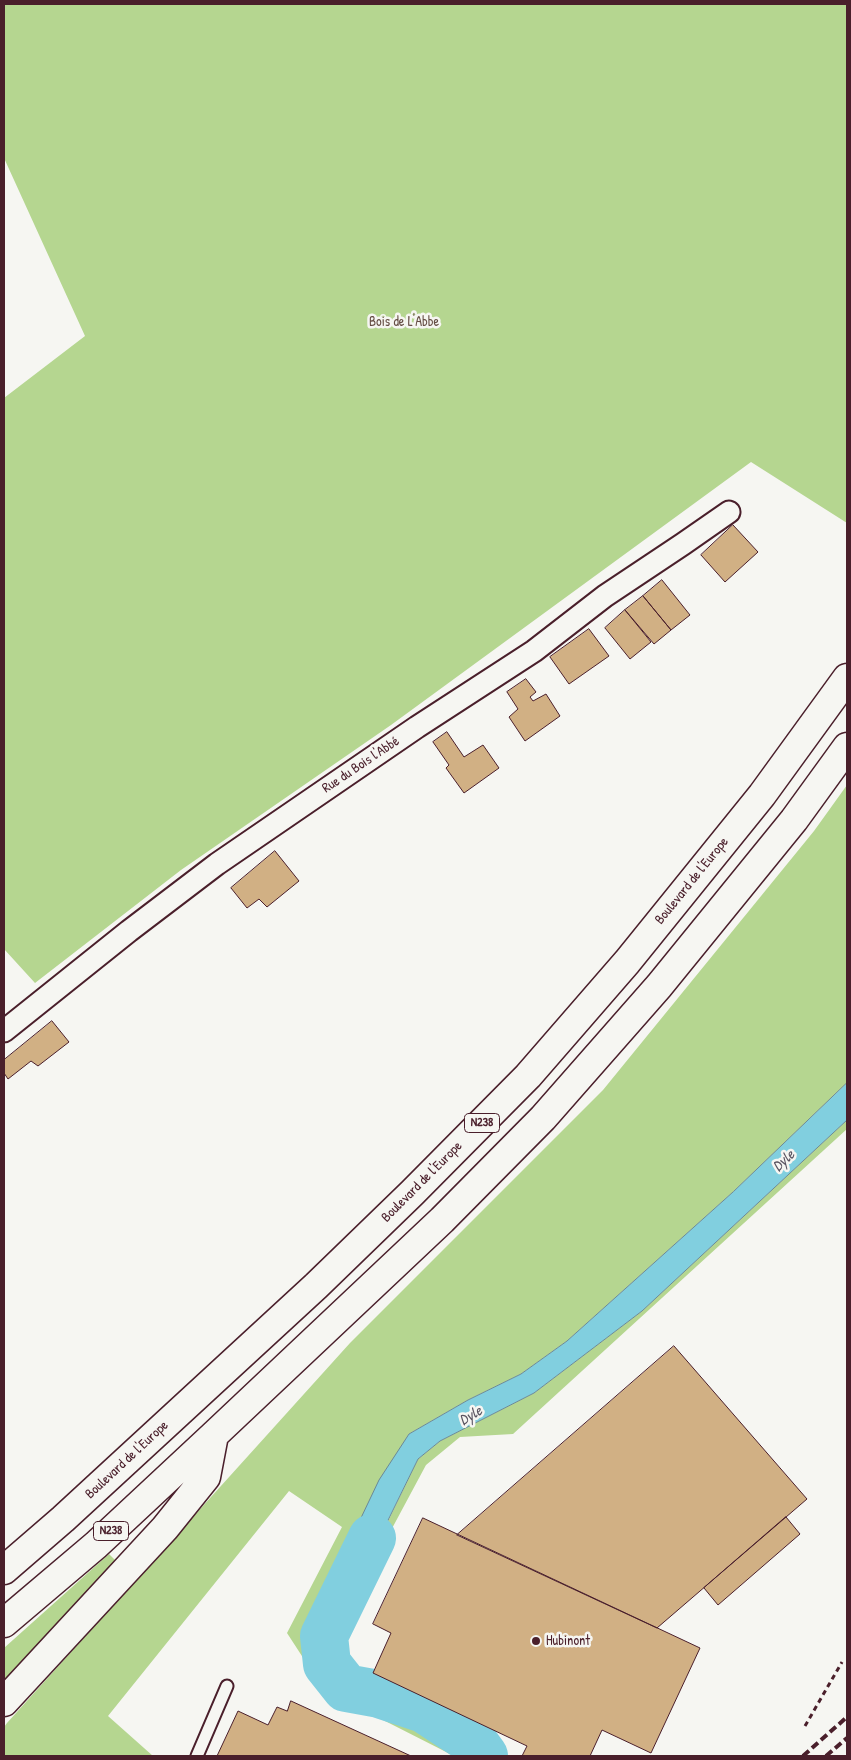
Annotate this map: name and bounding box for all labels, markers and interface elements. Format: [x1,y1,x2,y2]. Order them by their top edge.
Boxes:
park label: Bois de L'Abbe [369,314,439,330]
street label: Rue du Bois l'Abbé [319,733,403,797]
street label: Boulevard de l'Europe [652,834,732,928]
road number: N238 [464,1114,500,1132]
street label: Boulevard de l'Europe [378,1138,466,1226]
water label: Dyle [769,1146,799,1176]
water label: Dyle [456,1402,486,1430]
street label: Boulevard de l'Europe [82,1417,172,1503]
road number: N238 [94,1522,128,1540]
place label: Hubinont [546,1633,590,1649]
marker: Hubinont [530,1635,542,1647]

